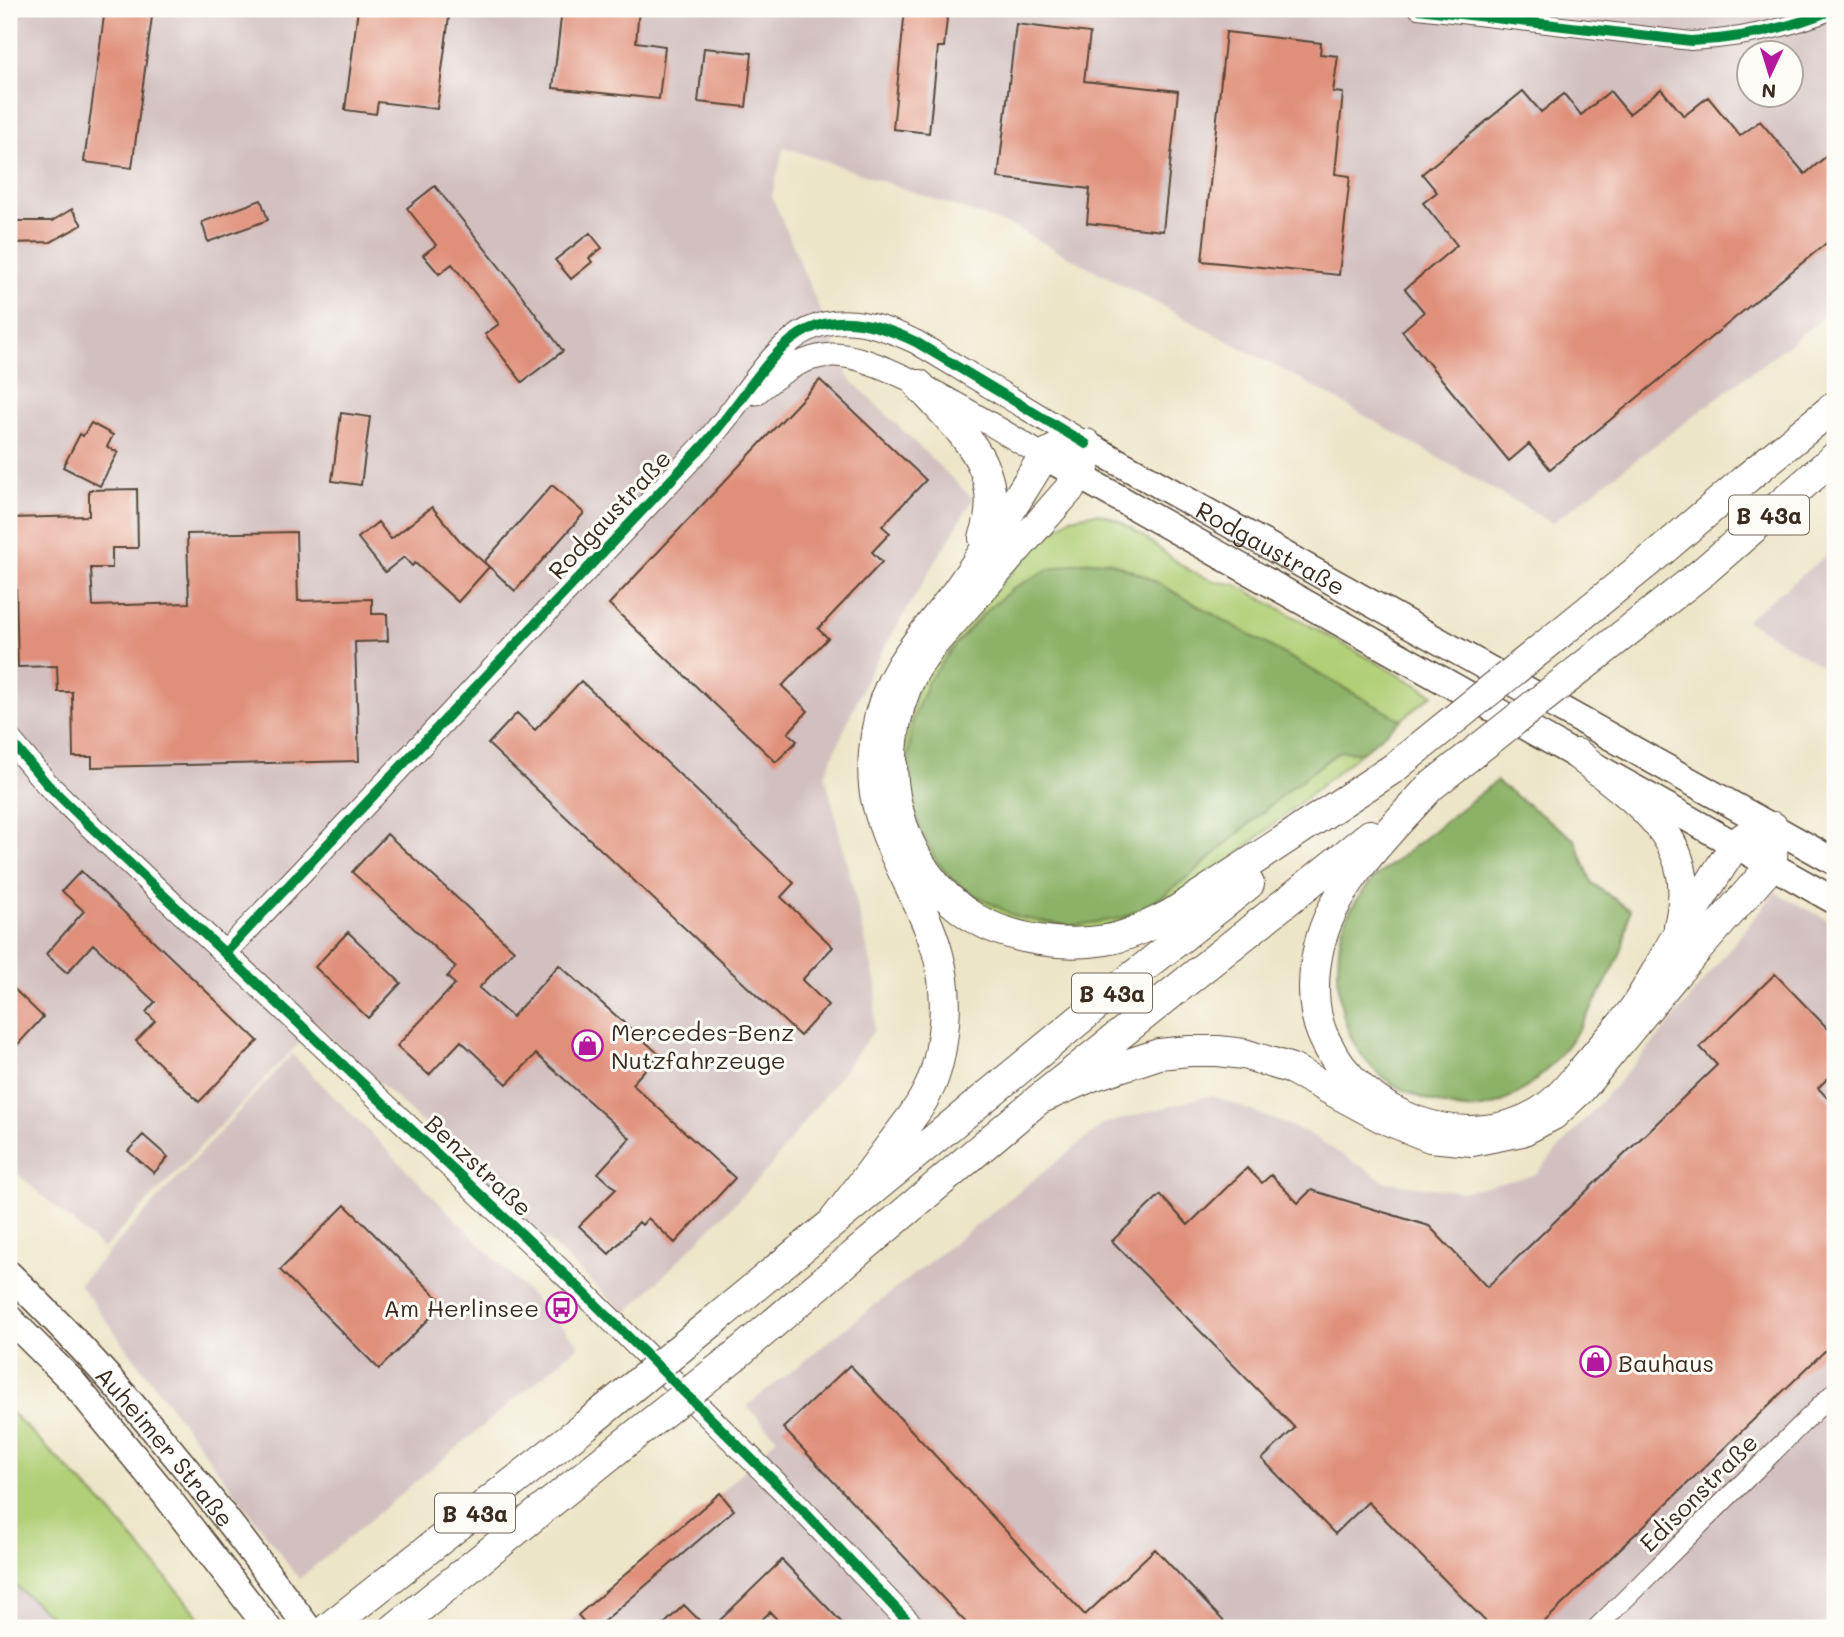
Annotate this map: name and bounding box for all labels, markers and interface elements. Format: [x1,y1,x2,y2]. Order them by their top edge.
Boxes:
north arrow [1736,38,1806,108]
text: N [1761,78,1777,104]
street label: Rodgaustraße [541,443,677,585]
street label: Rodgaustraße [1191,493,1351,601]
road number: B 43a [1729,495,1809,534]
road number: B 43a [1072,974,1152,1012]
place label: Mercedes-Benz Nutzfahrzeuge [611,1016,794,1075]
shop icon: Mercedes-Benz Nutzfahrzeuge [571,1028,605,1062]
street label: Benzstraße [419,1107,539,1223]
bus stop icon: Am Herlinsee [545,1290,579,1324]
place label: Am Herlinsee [384,1292,539,1323]
shop icon: Bauhaus [1578,1345,1612,1379]
place label: Bauhaus [1618,1347,1714,1378]
street label: Auheimer Straße [90,1359,242,1533]
street label: Edisonstraße [1632,1426,1764,1558]
road number: B 43a [435,1494,515,1532]

